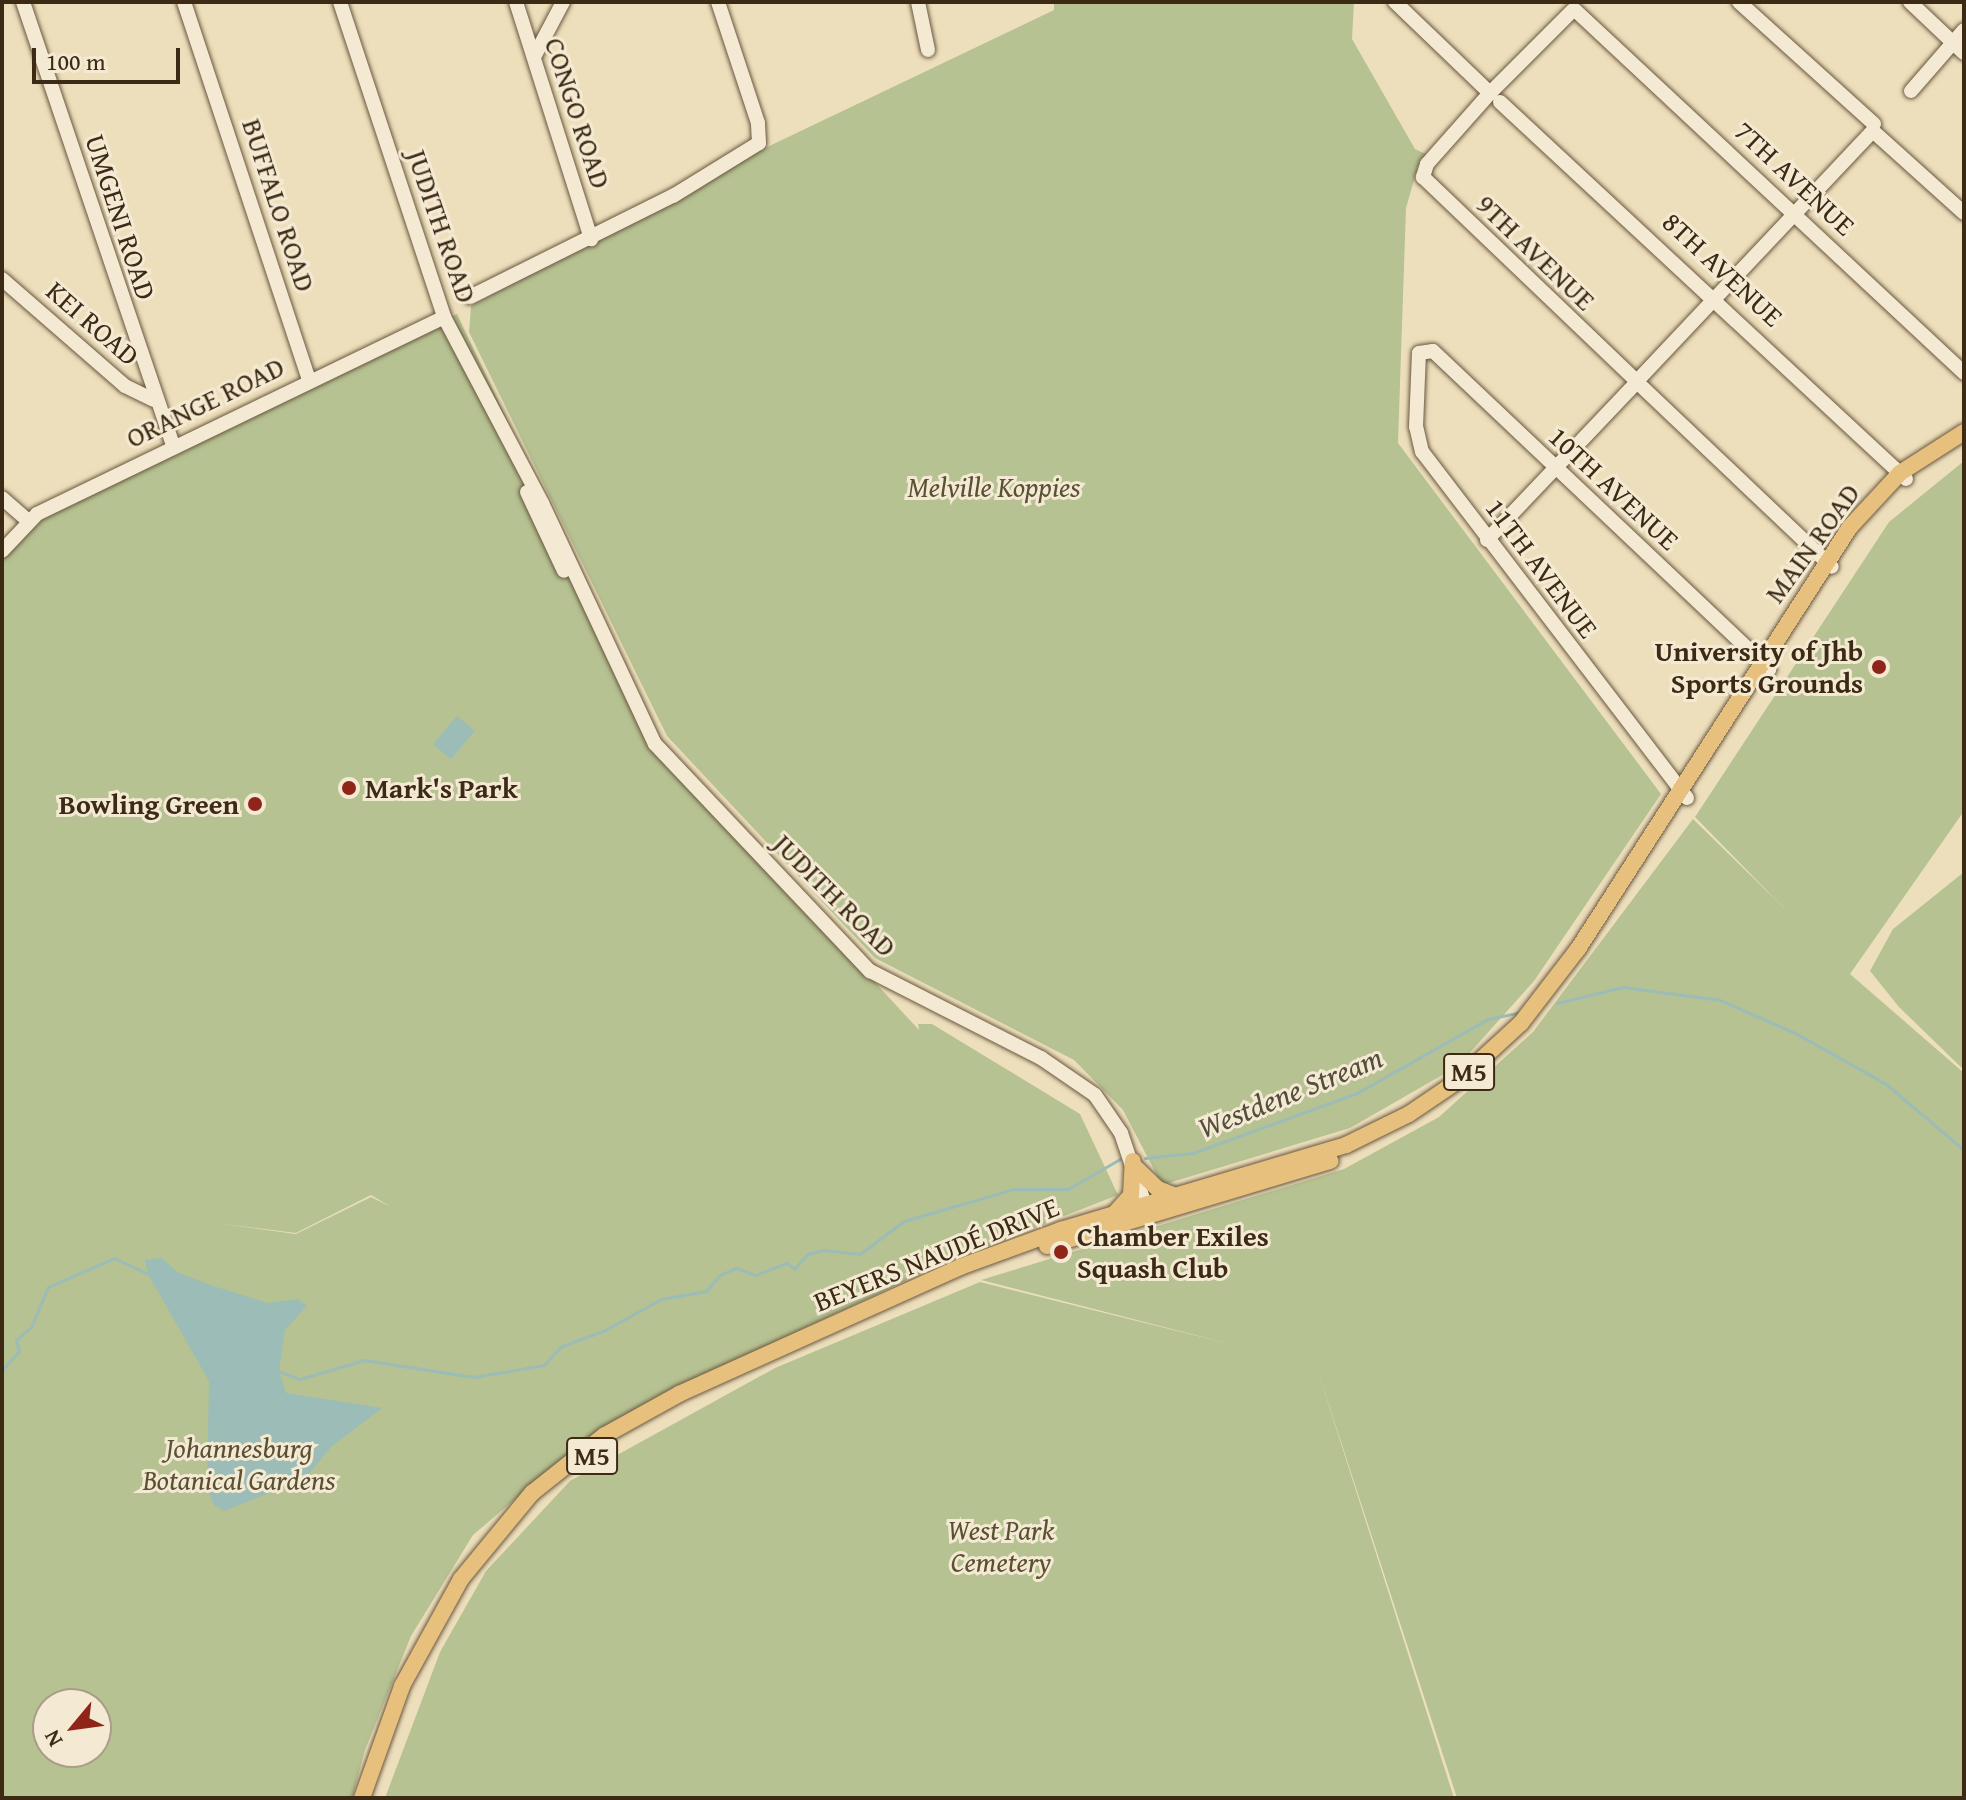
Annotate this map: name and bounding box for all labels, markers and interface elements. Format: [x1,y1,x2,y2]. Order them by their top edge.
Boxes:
scale bar [36,32,184,82]
street label: CONGO ROAD [538,33,618,193]
text: 100 m [46,44,106,79]
street label: BUFFALO ROAD [235,114,323,296]
street label: 7TH AVENUE [1728,114,1862,242]
street label: UMGENI ROAD [79,130,163,304]
street label: JUDITH ROAD [400,145,484,307]
street label: 9TH AVENUE [1470,187,1602,317]
street label: 8TH AVENUE [1656,205,1790,333]
street label: KEI ROAD [40,274,146,372]
street label: ORANGE ROAD [121,349,289,455]
street label: 10TH AVENUE [1542,419,1686,557]
park label: Melville Koppies [908,470,1080,504]
street label: MAIN ROAD [1757,477,1867,609]
street label: 11TH AVENUE [1479,492,1605,644]
place label: University of Jhb Sports Grounds [1654,634,1863,700]
marker: University of Jhb Sports Grounds [1870,658,1888,676]
place label: Mark's Park [365,771,518,805]
marker: Mark's Park [340,779,358,797]
place label: Bowling Green [59,787,239,821]
marker: Bowling Green [246,795,264,813]
street label: JUDITH ROAD [767,827,903,963]
water label: Westdene Stream [1192,1039,1388,1145]
road number: M5 [1443,1050,1495,1094]
street label: BEYERS NAUDÉ DRIVE [809,1190,1063,1318]
place label: Chamber Exiles Squash Club [1077,1219,1269,1285]
marker: Chamber Exiles Squash Club [1052,1243,1070,1261]
park label: Johannesburg Botanical Gardens [143,1431,335,1497]
road number: M5 [566,1434,618,1478]
park label: West Park Cemetery [948,1513,1054,1579]
north arrow [32,1688,112,1768]
text: N [35,1724,70,1753]

